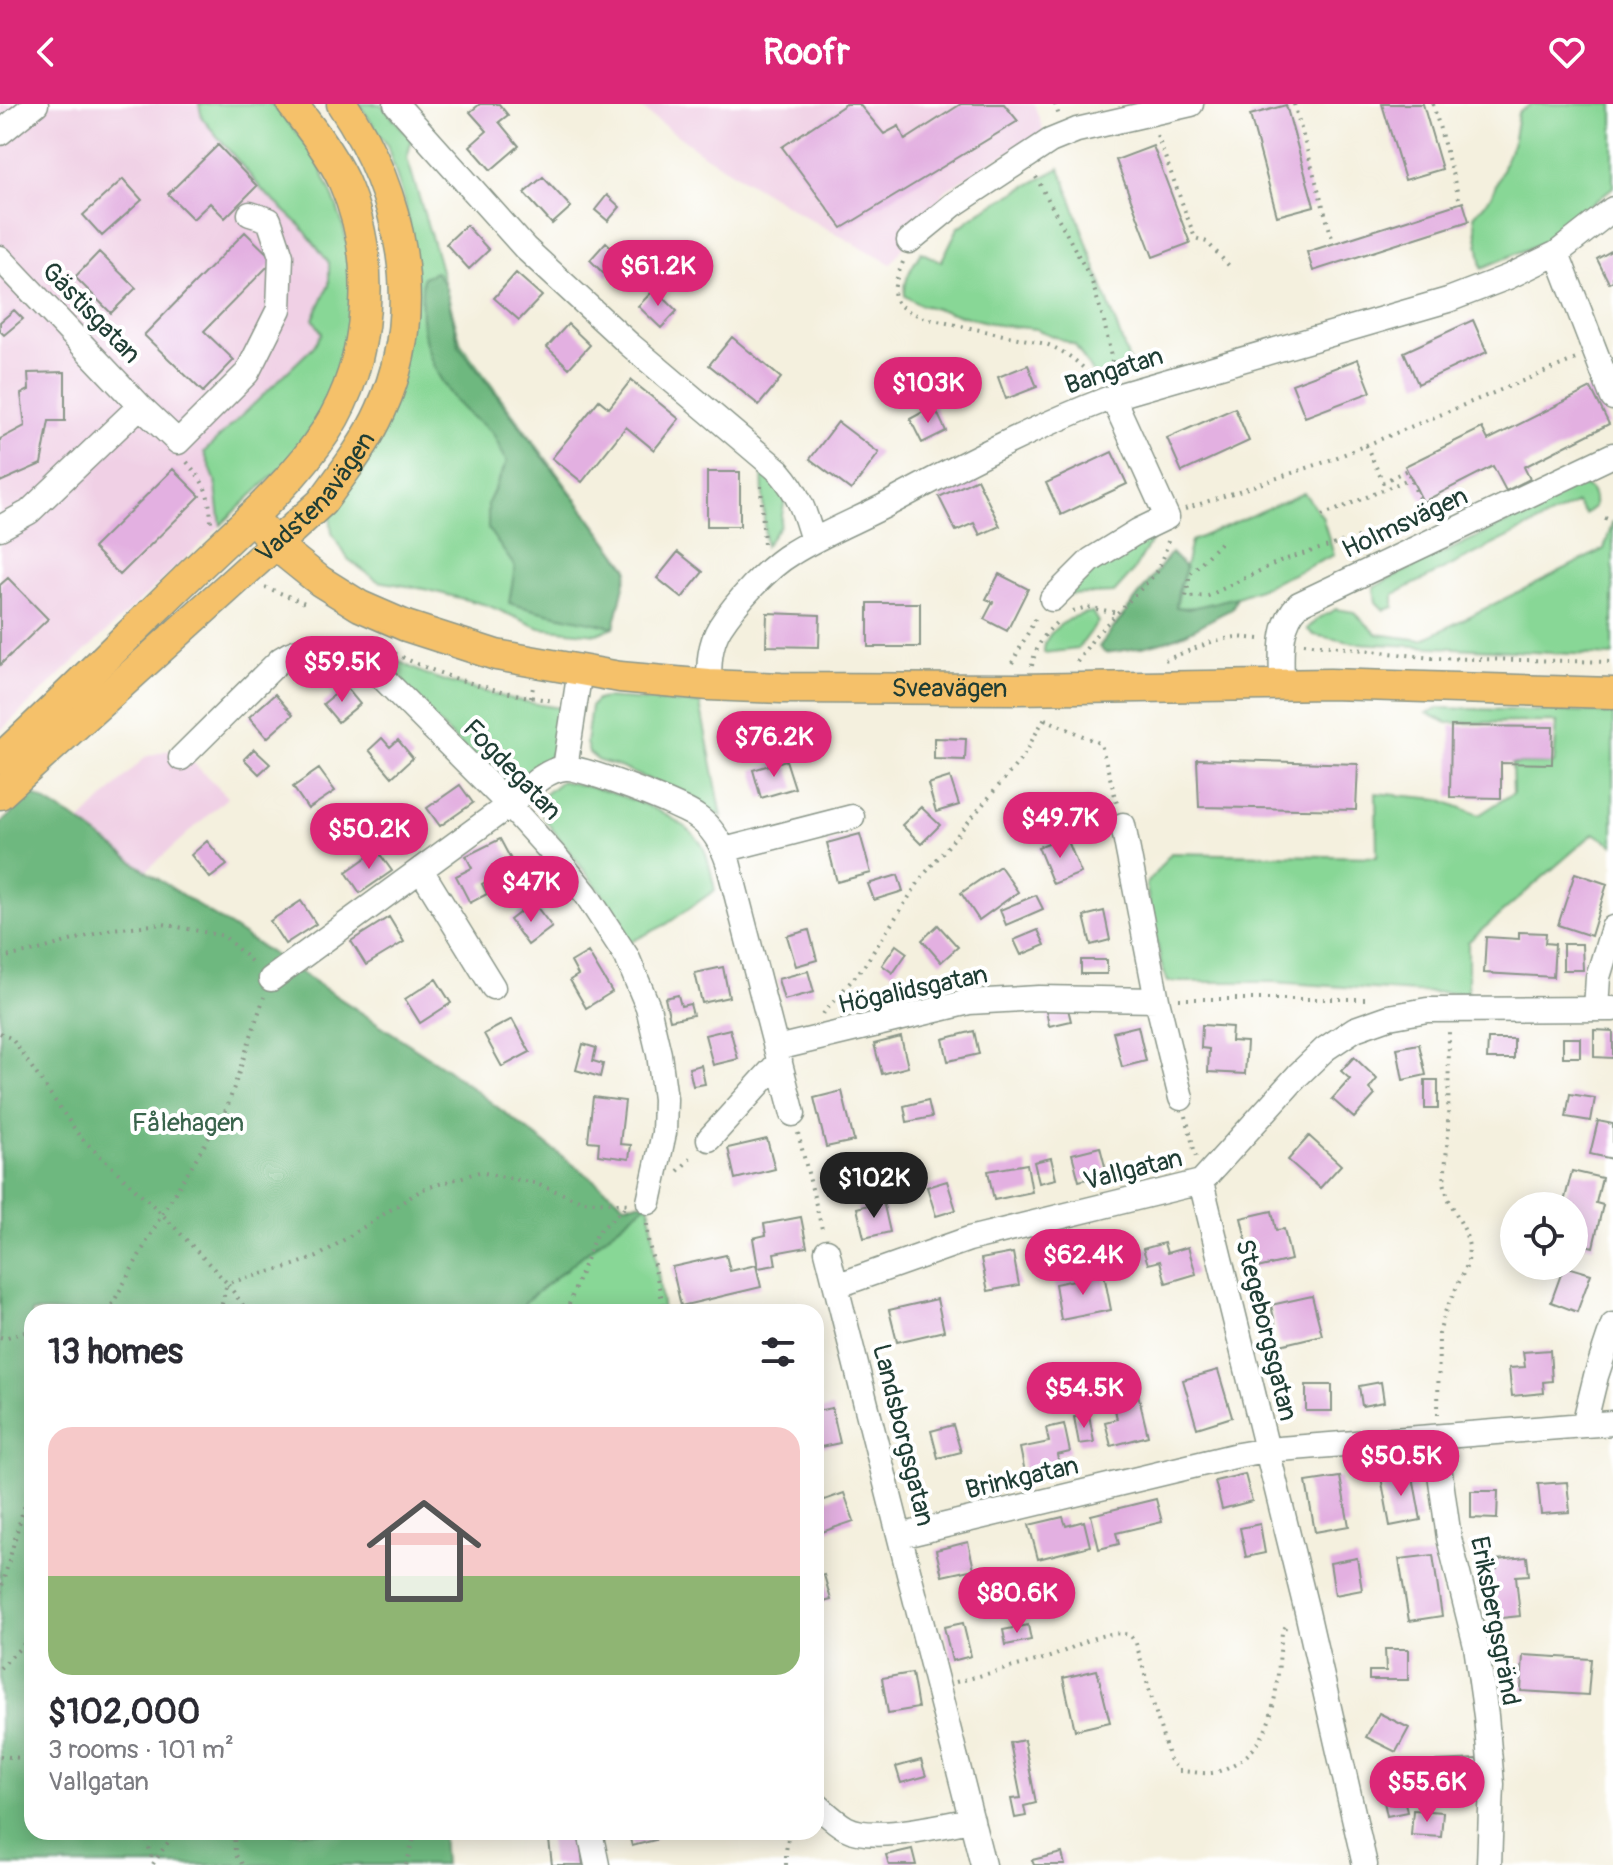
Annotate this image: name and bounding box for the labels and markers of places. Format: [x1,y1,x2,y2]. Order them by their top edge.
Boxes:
pin: $61.2K [593,240,723,308]
pin: $103K [872,357,984,425]
pin: $59.5K [277,636,407,704]
pin: $76.2K [709,711,839,779]
pin: $49.7K [995,792,1125,860]
pin: $50.2K [304,803,434,871]
pin: $47K [484,856,578,924]
pin: $102K [818,1152,930,1220]
pin: $62.4K [1018,1229,1148,1297]
pin: $54.5K [1019,1362,1149,1430]
pin: $50.5K [1336,1430,1466,1498]
pin: $80.6K [952,1567,1082,1635]
pin: $55.6K [1362,1756,1492,1824]

